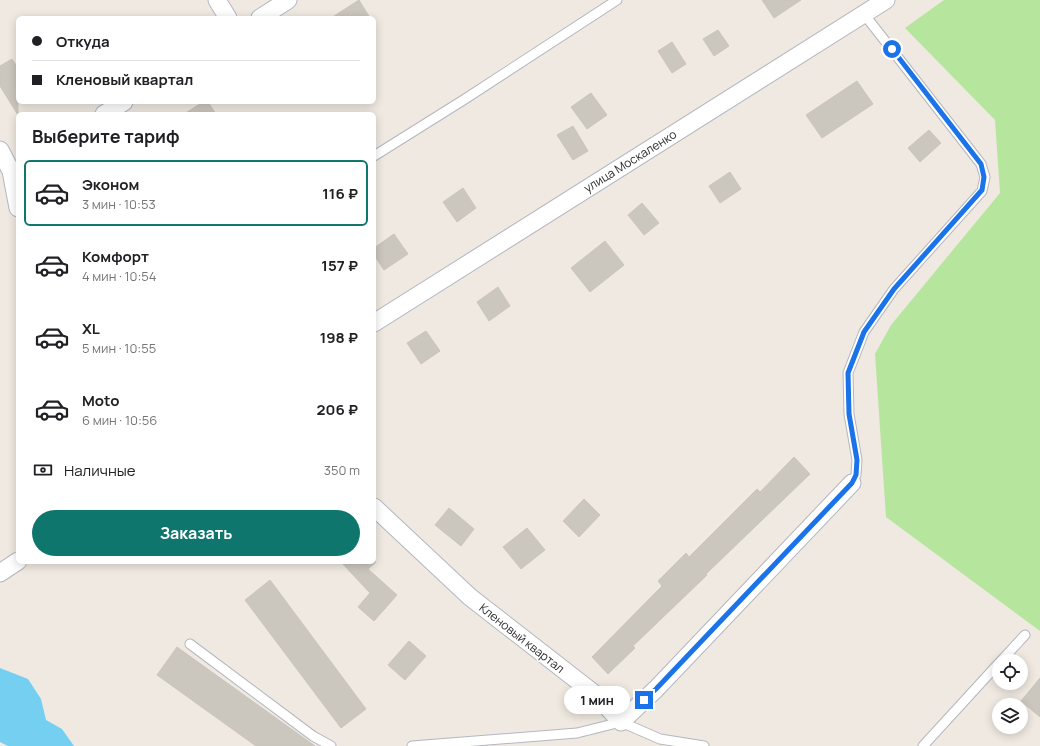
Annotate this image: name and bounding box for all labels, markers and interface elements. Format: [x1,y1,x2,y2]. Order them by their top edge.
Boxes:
text: Откуда [56,31,110,52]
route start [883,40,901,58]
text: Кленовый квартал [56,69,193,90]
text: Выберите тариф [32,124,180,148]
street label: улица Москаленко [580,126,680,196]
text: Эконом [82,174,139,195]
icon: car [34,175,70,211]
text: 116 ₽ [322,183,358,204]
text: 3 мин · 10:53 [82,195,156,213]
text: Комфорт [82,246,149,267]
icon: car [34,247,70,283]
text: 157 ₽ [321,255,358,276]
text: 4 мин · 10:54 [82,267,157,285]
text: XL [82,318,100,339]
icon: car [34,319,70,355]
text: 198 ₽ [320,327,358,348]
text: 5 мин · 10:55 [82,339,156,357]
text: Moto [82,390,119,411]
icon: car [34,391,70,427]
text: 206 ₽ [317,399,358,420]
text: 6 мин · 10:56 [82,411,157,429]
icon: cash [32,459,54,481]
text: Наличные [64,460,136,481]
text: 350 m [324,461,360,479]
button: Заказать [32,510,360,556]
street label: Кленовый квартал [476,599,568,677]
map controls [992,654,1028,734]
button: locate [992,654,1028,690]
callout: 1 мин [564,686,630,714]
text: 1 мин [580,691,614,709]
route end [635,691,653,709]
button: layers [992,698,1028,734]

